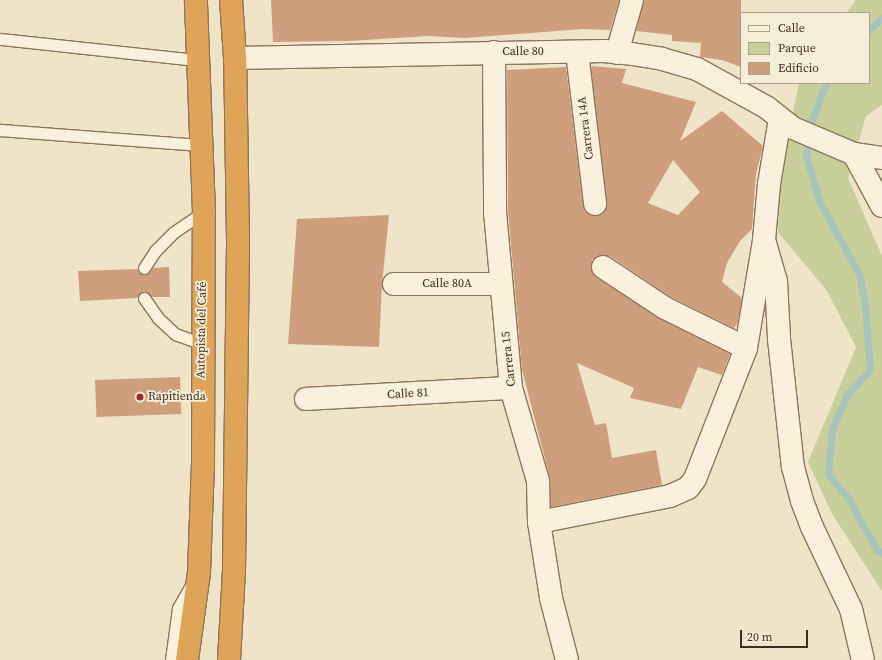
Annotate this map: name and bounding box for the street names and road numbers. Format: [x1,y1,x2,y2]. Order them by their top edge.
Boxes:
street label: Calle 80 [502,45,544,59]
street label: Carrera 14A [575,96,597,160]
street label: Calle 80A [422,277,472,291]
street label: Autopista del Café [194,282,210,378]
street label: Carrera 15 [499,331,519,387]
street label: Calle 81 [387,386,429,402]

